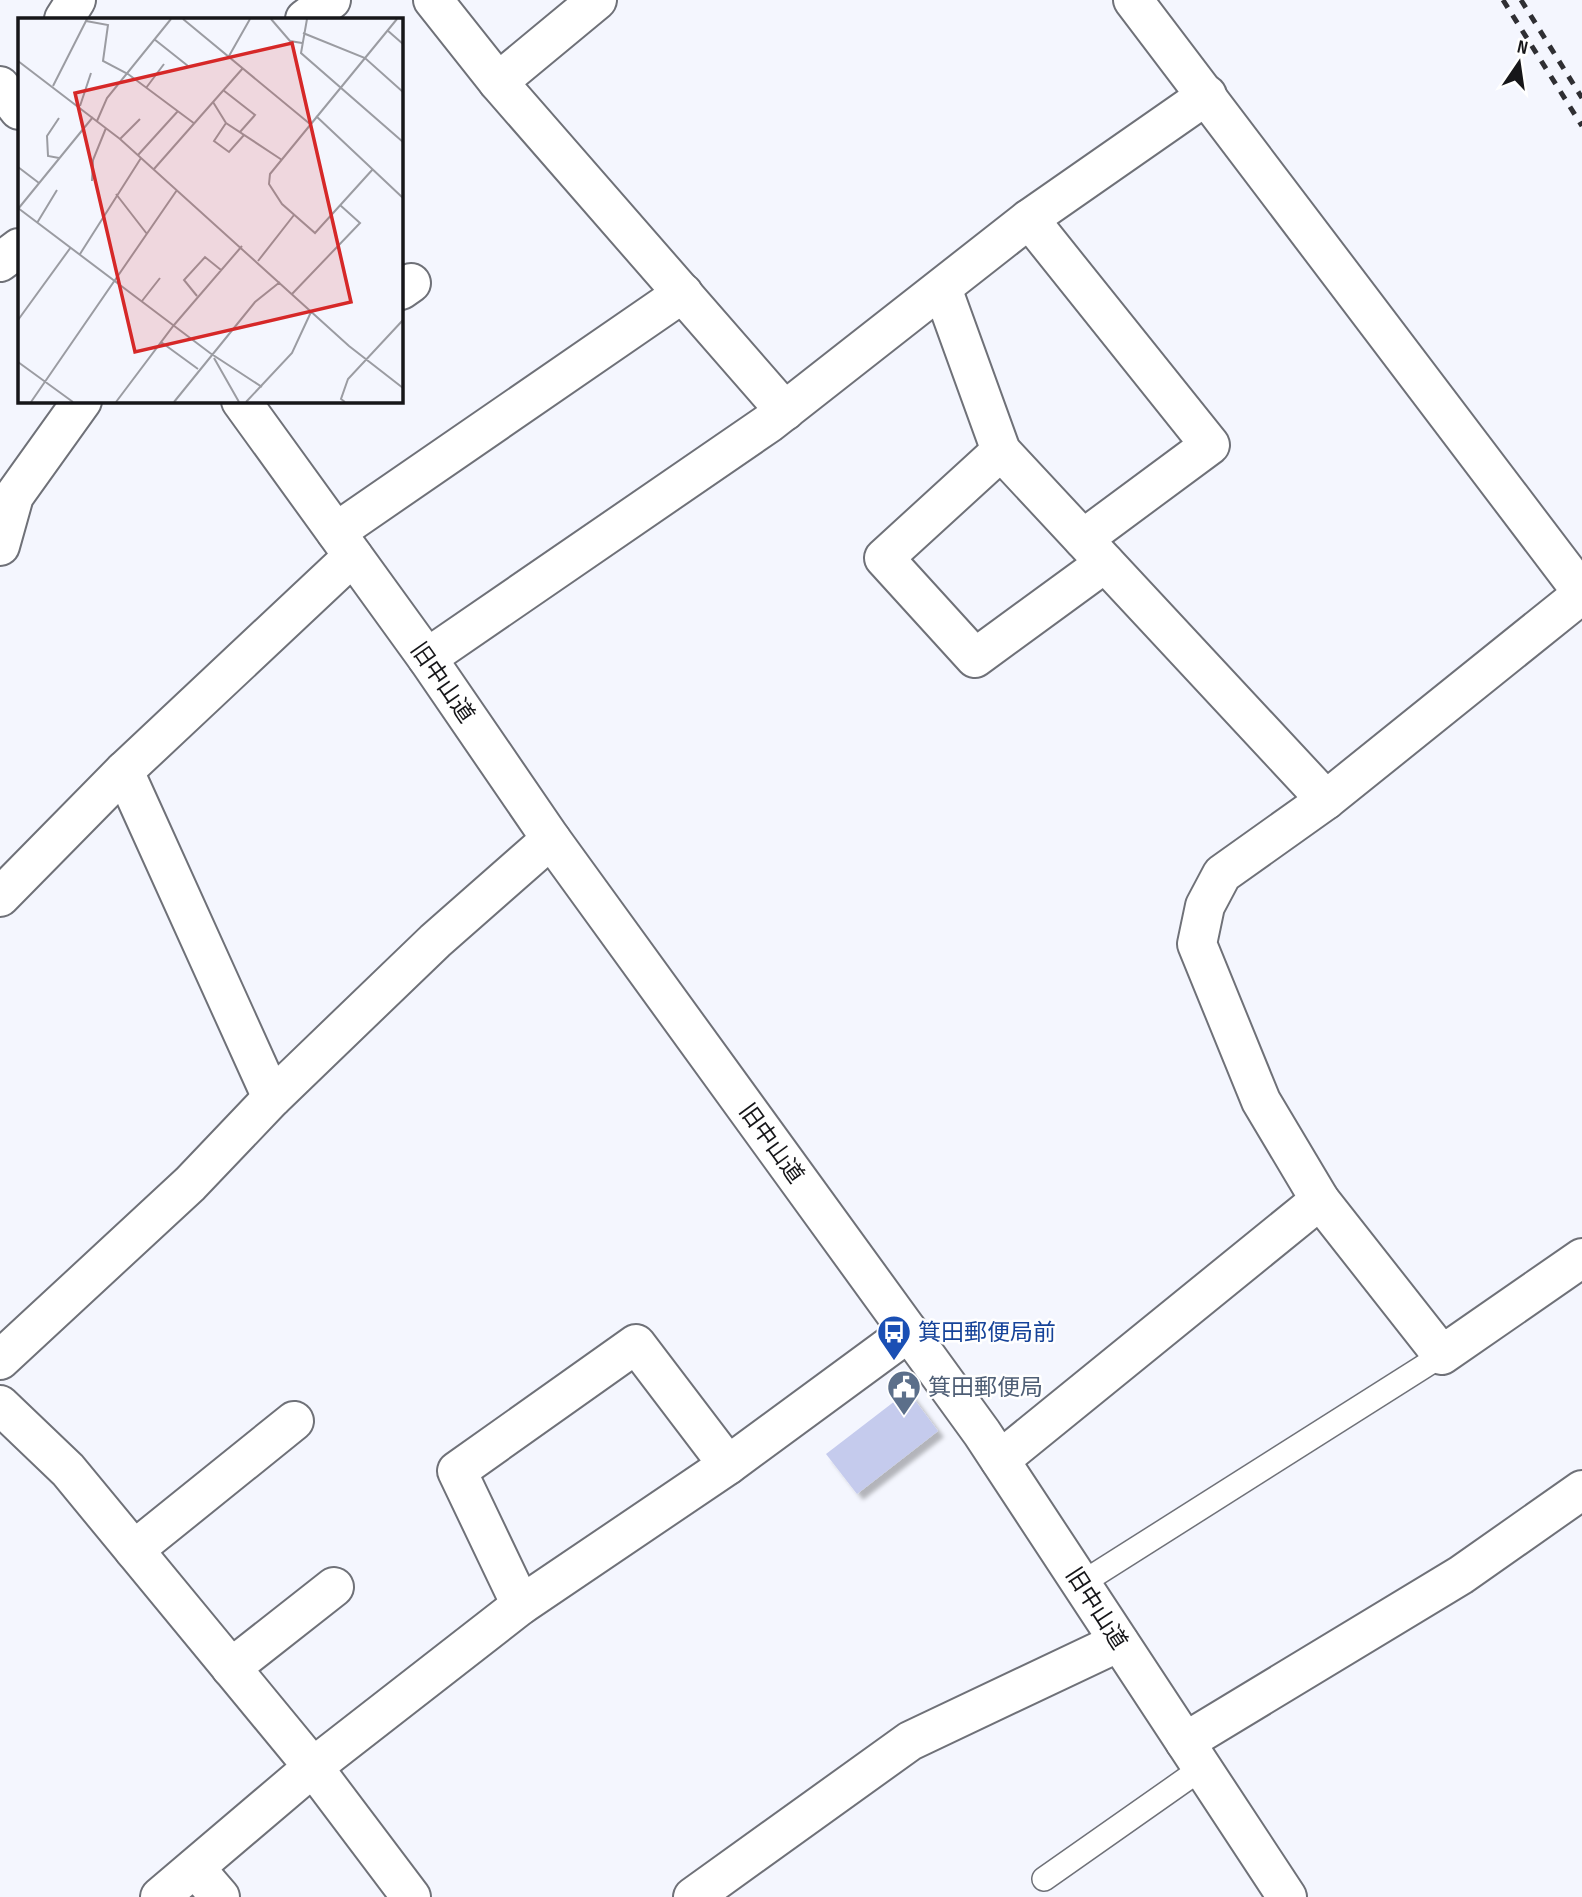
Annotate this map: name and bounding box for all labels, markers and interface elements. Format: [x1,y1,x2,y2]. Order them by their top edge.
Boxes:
inset map [18,18,402,402]
north arrow [1484,28,1554,98]
text: N [1515,36,1530,60]
street label: 旧中山道 [404,637,480,728]
street label: 旧中山道 [733,1098,810,1189]
bus stop icon: 箕田郵便局前 [875,1313,913,1362]
place label: 箕田郵便局前 [918,1319,1056,1347]
public building icon: 箕田郵便局 [885,1368,923,1417]
place label: 箕田郵便局 [928,1374,1043,1402]
street label: 旧中山道 [1059,1562,1133,1655]

